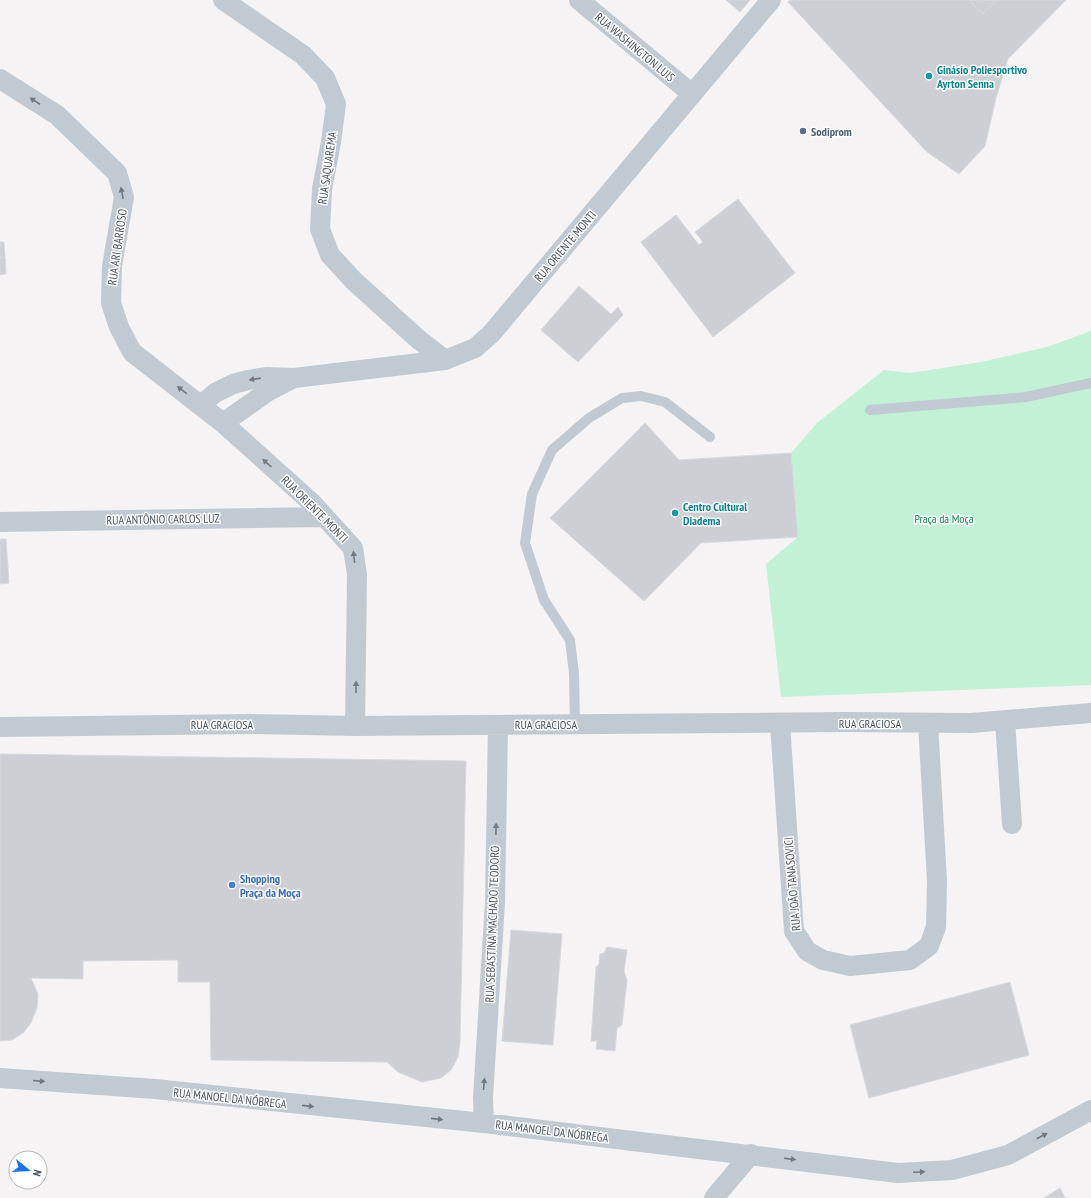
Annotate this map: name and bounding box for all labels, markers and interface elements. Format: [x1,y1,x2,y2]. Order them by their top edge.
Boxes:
street label: RUA WASHINGTON LUIS [592,9,678,85]
place label: Ginásio Poliesportivo Ayrton Senna [936,62,1028,91]
marker: Ginásio Poliesportivo Ayrton Senna [924,71,934,81]
one-way arrow [30,97,40,105]
place label: Sodiprom [811,124,852,139]
marker: Sodiprom [798,126,808,136]
street label: RUA SAQUAREMA [314,130,340,205]
one-way arrow [119,186,125,199]
street label: RUA ARI BARROSO [104,207,130,286]
street label: RUA ORIENTE MONTI [531,207,599,285]
one-way arrow [249,376,261,382]
one-way arrow [176,386,187,395]
one-way arrow [262,458,272,468]
street label: RUA ORIENTE MONTI [278,472,352,546]
place label: Centro Cultural Diadema [683,499,747,528]
marker: Centro Cultural Diadema [670,508,680,518]
street label: RUA ANTÔNIO CARLOS LUZ [106,511,220,527]
park label: Praça da Moça [914,511,974,526]
one-way arrow [351,551,358,563]
one-way arrow [353,680,359,693]
street label: RUA GRACIOSA [839,716,901,731]
street label: RUA GRACIOSA [191,717,253,732]
street label: RUA GRACIOSA [515,717,577,732]
one-way arrow [493,822,499,835]
street label: RUA JOÃO TANASOVICI [780,837,804,931]
street label: RUA SEBASTINA MACHADO TEODORO [482,845,502,1003]
place label: Shopping Praça da Moça [240,871,301,900]
marker: Shopping Praça da Moça [227,880,237,890]
one-way arrow [33,1077,45,1084]
one-way arrow [480,1078,487,1090]
street label: RUA MANOEL DA NÓBREGA [173,1085,288,1111]
one-way arrow [302,1103,314,1109]
one-way arrow [431,1115,443,1122]
street label: RUA MANOEL DA NÓBREGA [495,1117,610,1145]
one-way arrow [1036,1133,1048,1139]
north arrow [8,1150,48,1190]
one-way arrow [784,1156,796,1162]
text: N [30,1168,45,1178]
one-way arrow [913,1168,925,1175]

